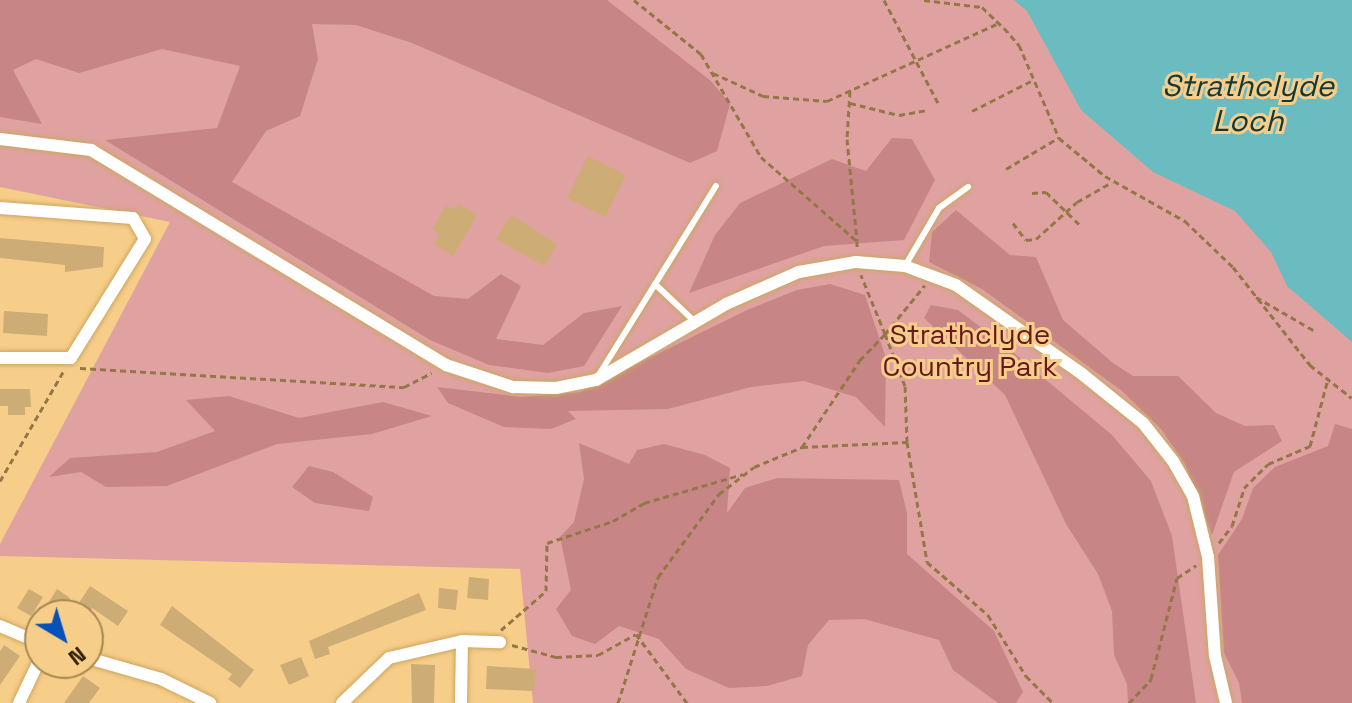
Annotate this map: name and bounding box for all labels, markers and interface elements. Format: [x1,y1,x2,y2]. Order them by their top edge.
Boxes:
water label: Strathclyde Loch [1162,68,1334,138]
park label: Strathclyde Country Park [882,317,1058,383]
north arrow [24,599,104,679]
text: N [63,641,92,672]

